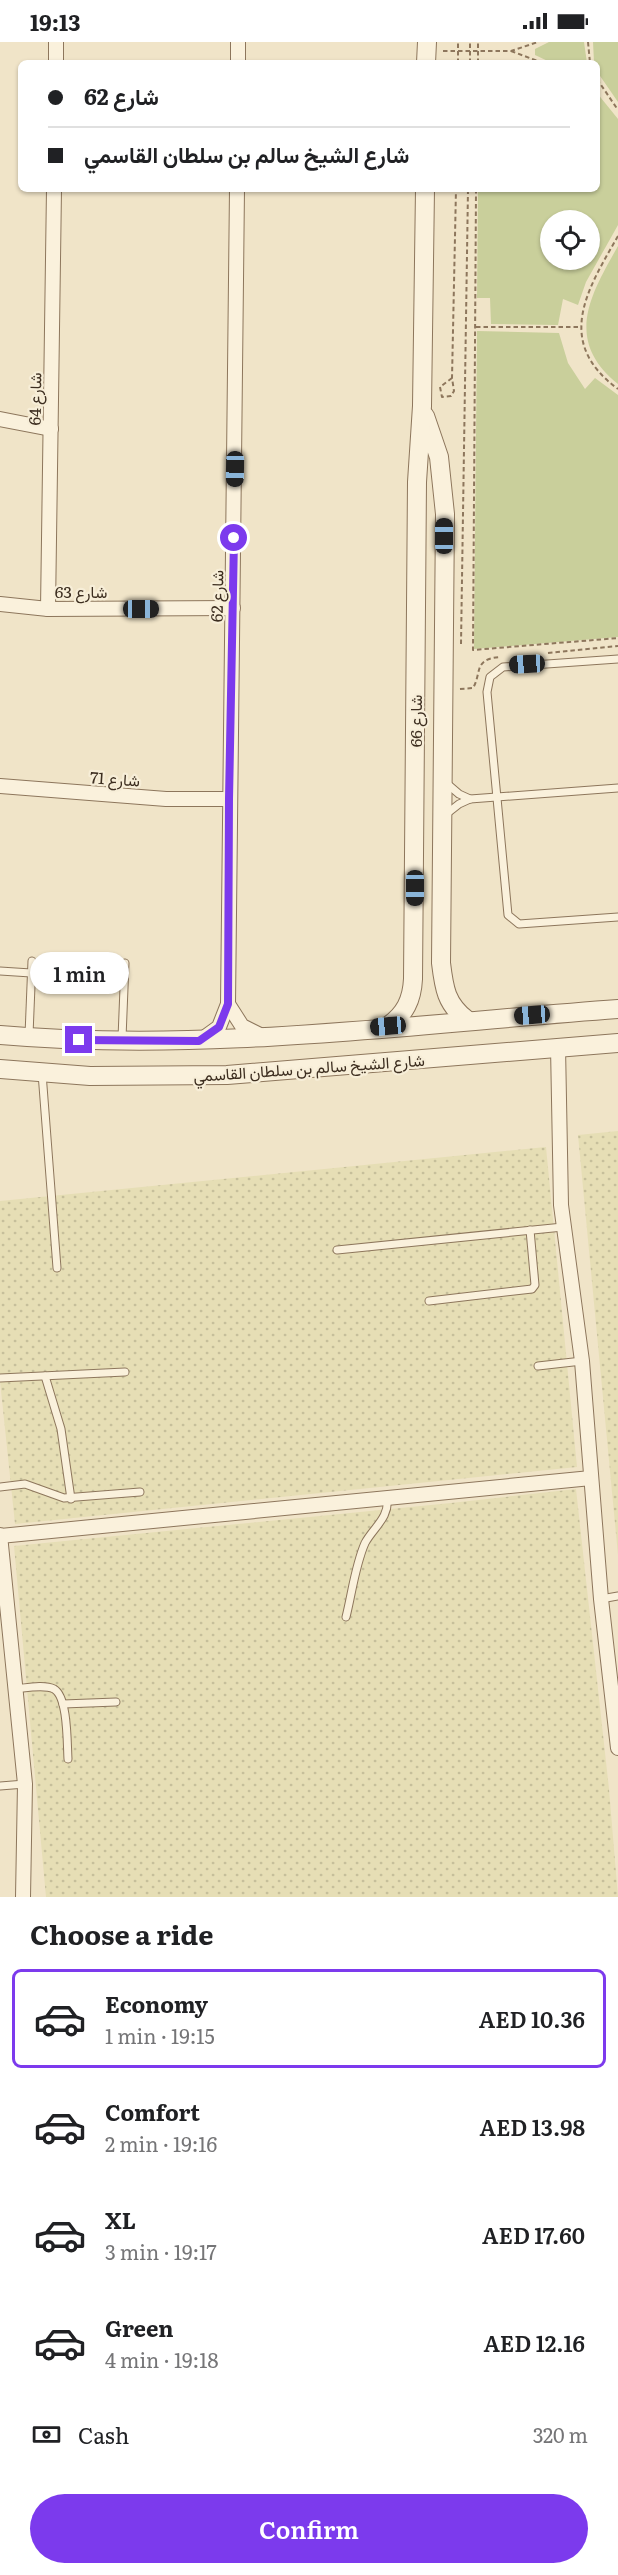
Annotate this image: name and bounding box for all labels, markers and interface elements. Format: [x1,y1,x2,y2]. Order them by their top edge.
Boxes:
text: 19:13 [30,5,80,38]
text: شارع 62 [84,79,159,112]
text: شارع الشيخ سالم بن سلطان القاسمي [84,137,409,170]
map controls [540,210,600,270]
button: locate [540,210,600,270]
street label: شارع 64 [22,372,47,426]
car [226,451,244,487]
car [435,518,453,554]
route start [220,524,247,551]
street label: شارع 62 [204,570,229,622]
street label: شارع 63 [55,579,107,604]
car [123,600,159,618]
car [509,654,545,674]
street label: شارع 66 [403,695,428,747]
street label: شارع 71 [89,764,141,793]
car [406,870,424,906]
callout: 1 min [29,953,128,995]
text: 1 min [53,958,106,988]
car [513,1005,551,1025]
car [369,1015,407,1037]
route end [65,1026,92,1053]
street label: شارع الشيخ سالم بن سلطان القاسمي [192,1047,426,1090]
text: Choose a ride [30,1913,213,1953]
text: Economy [105,1987,208,2020]
icon: car [33,1992,87,2046]
text: AED 10.36 [479,2002,585,2035]
text: 1 min · 19:15 [105,2020,215,2050]
text: Comfort [105,2095,200,2128]
icon: car [33,2100,87,2154]
text: AED 13.98 [480,2110,585,2143]
text: 2 min · 19:16 [105,2128,217,2158]
text: XL [105,2203,136,2236]
icon: car [33,2208,87,2262]
text: AED 17.60 [482,2218,585,2251]
text: 3 min · 19:17 [105,2236,217,2266]
text: Green [105,2311,174,2344]
icon: car [33,2316,87,2370]
text: AED 12.16 [483,2326,585,2359]
text: 4 min · 19:18 [105,2344,218,2374]
icon: cash [30,2418,63,2451]
text: Cash [78,2418,129,2451]
text: 320 m [533,2419,588,2449]
button: Confirm [30,2494,588,2563]

